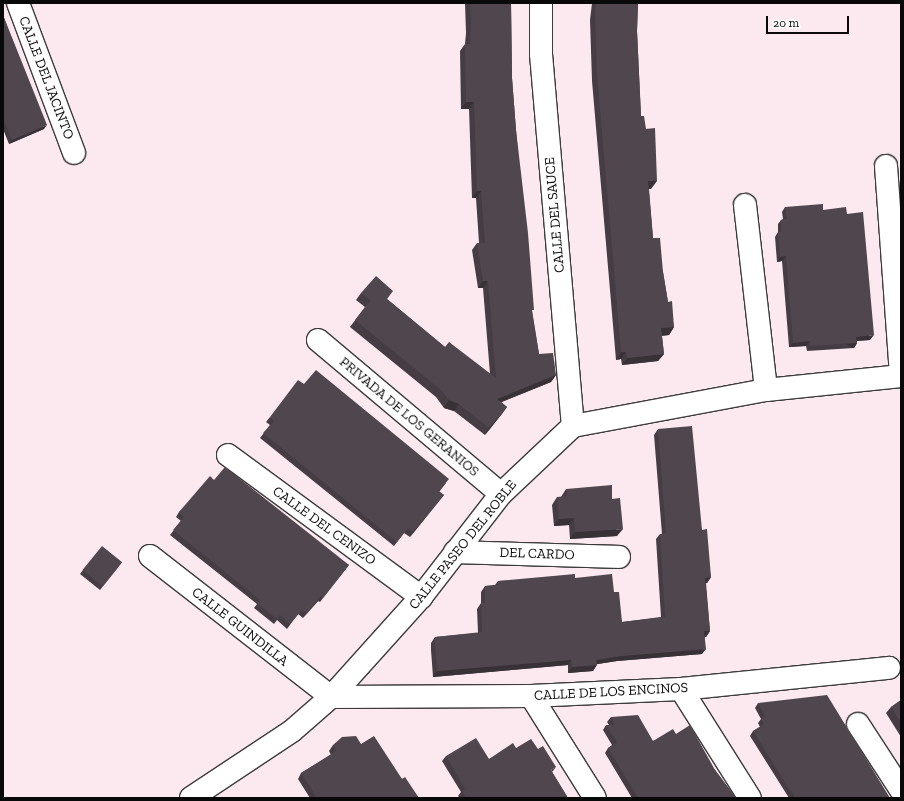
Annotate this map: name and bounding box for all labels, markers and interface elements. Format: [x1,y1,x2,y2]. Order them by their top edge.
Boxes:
scale bar [768,8,851,34]
street label: CALLE DEL JACINTO [15,14,77,142]
text: 20 m [773,16,799,30]
street label: CALLE DEL SAUCE [542,156,568,274]
street label: PRIVADA DE LOS GERANIOS [336,354,482,480]
street label: CALLE PASEO DEL ROBLE [406,477,520,613]
street label: CALLE DEL CENIZO [269,483,379,569]
street label: DEL CARDO [499,544,575,564]
street label: CALLE GUINDILLA [188,584,292,670]
street label: CALLE DE LOS ENCINOS [534,680,688,704]

